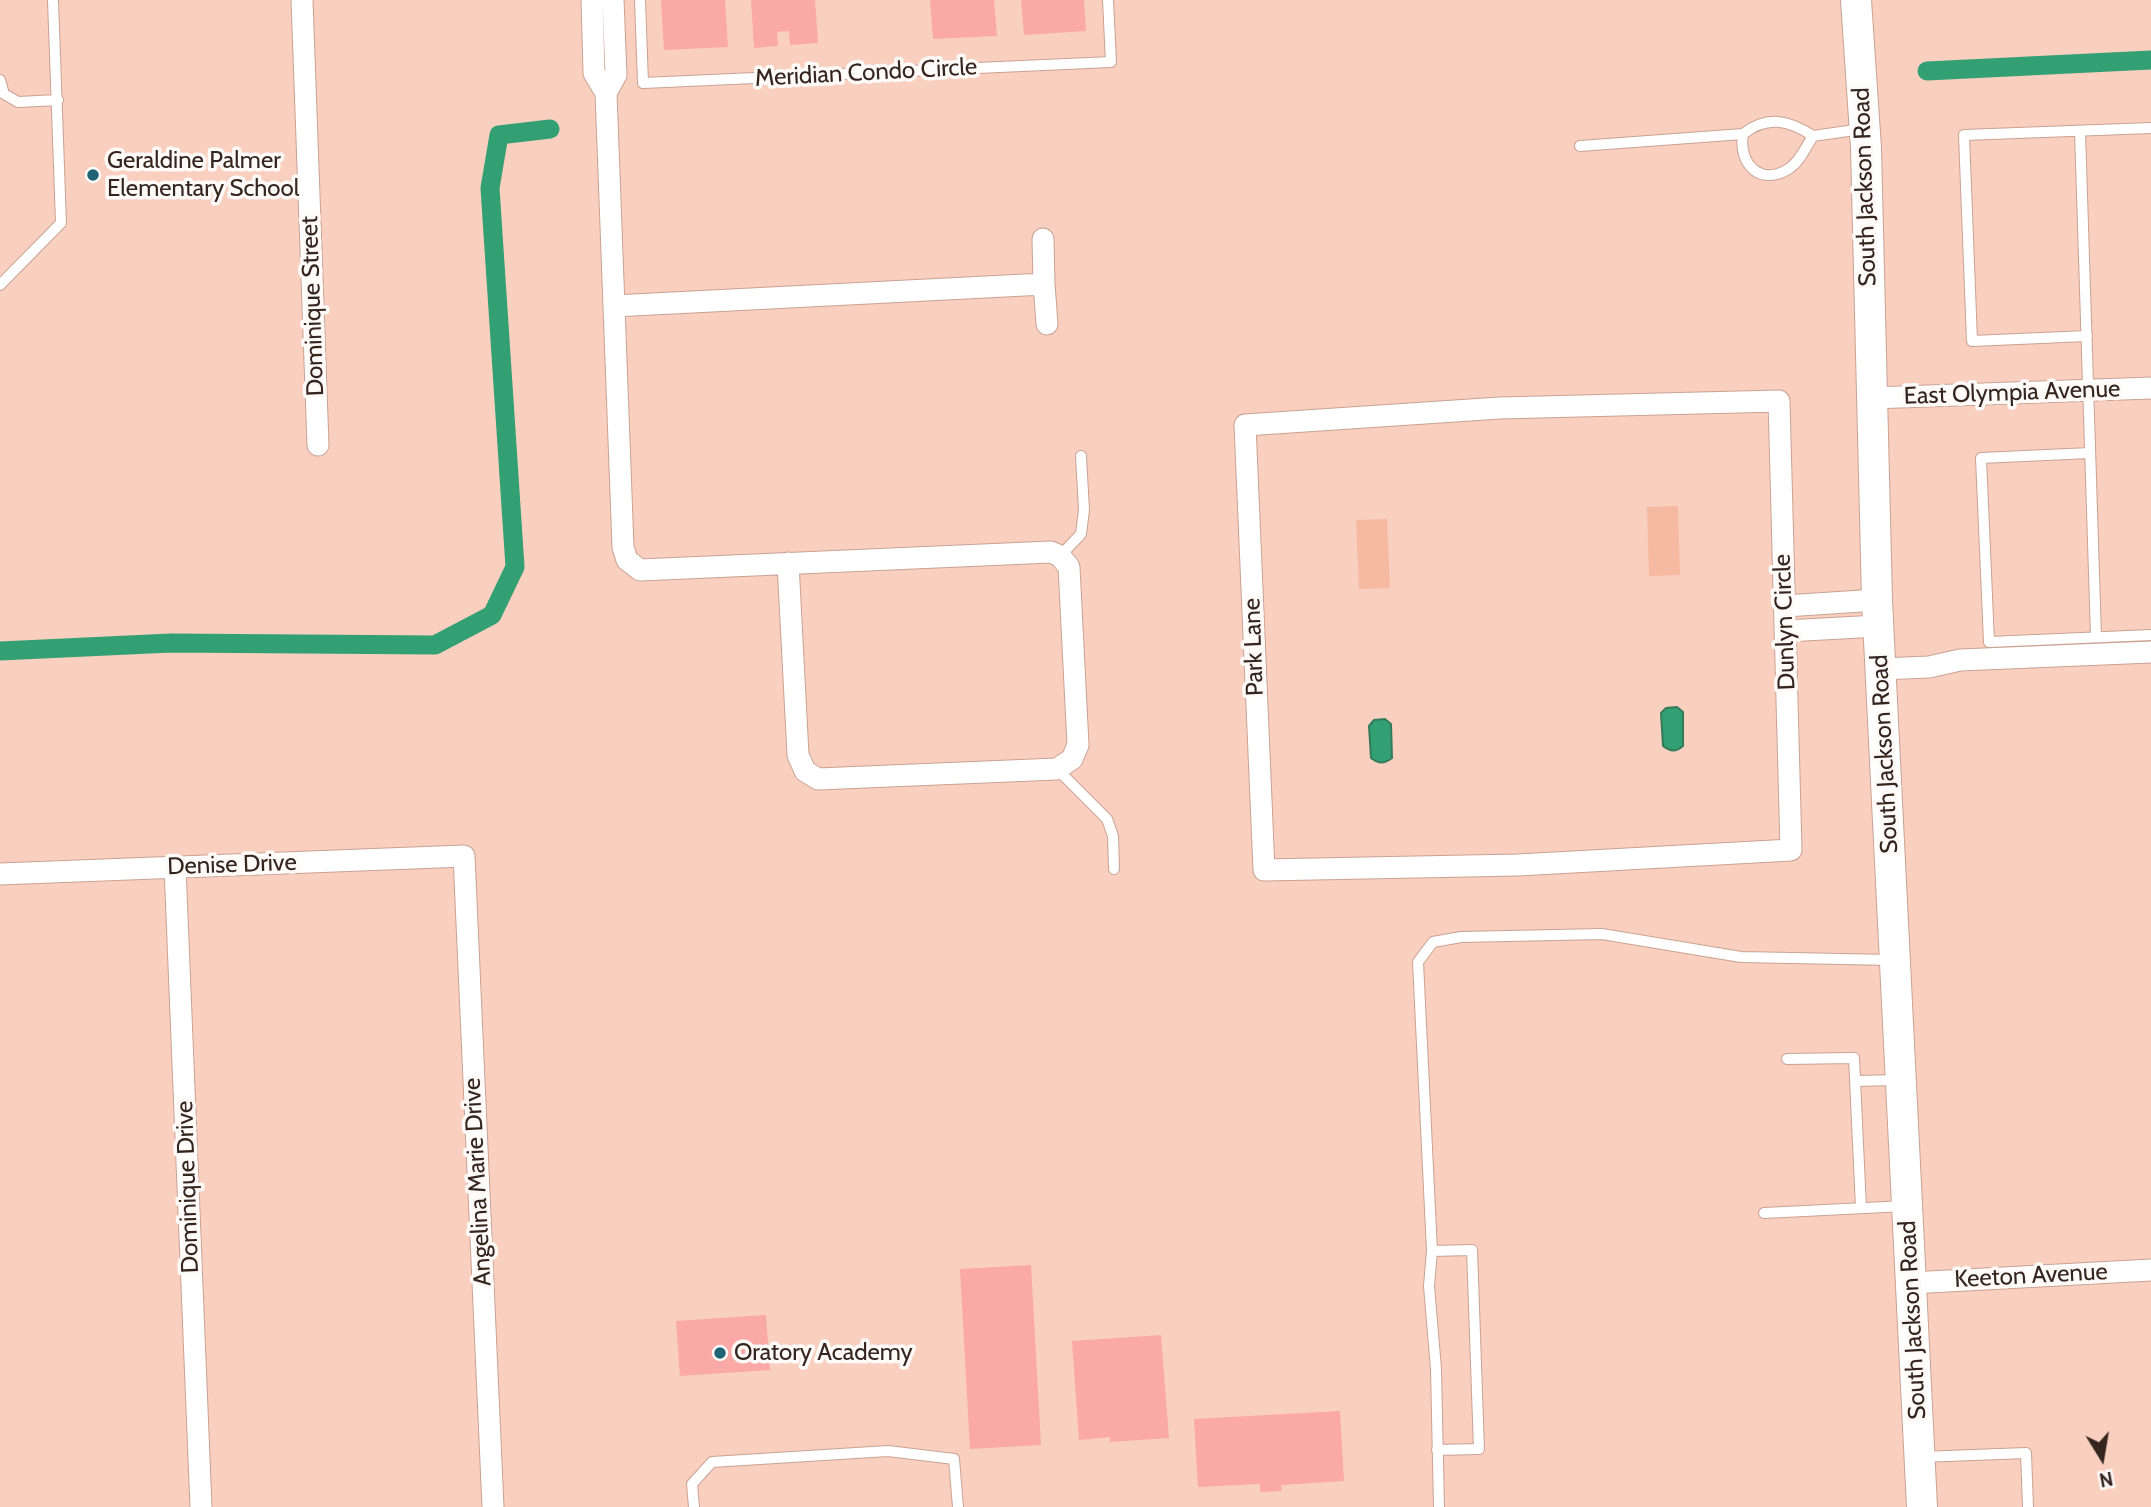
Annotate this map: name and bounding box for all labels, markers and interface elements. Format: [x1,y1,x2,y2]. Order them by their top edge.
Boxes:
street label: Meridian Condo Circle [754,53,978,93]
street label: South Jackson Road [1847,87,1883,287]
place label: Geraldine Palmer Elementary School [107,147,299,203]
marker: Geraldine Palmer Elementary School [85,167,101,183]
street label: Dominique Street [295,215,331,397]
street label: East Olympia Avenue [1903,375,2121,411]
street label: Dunlyn Circle [1768,553,1802,691]
street label: Park Lane [1238,598,1270,696]
street label: South Jackson Road [1865,654,1905,854]
street label: Denise Drive [167,848,297,882]
street label: Angelina Marie Drive [458,1077,498,1287]
street label: Dominique Drive [171,1100,205,1274]
street label: South Jackson Road [1893,1220,1933,1420]
street label: Keeton Avenue [1954,1258,2108,1294]
place label: Oratory Academy [734,1339,913,1367]
marker: Oratory Academy [712,1345,728,1361]
north arrow [2067,1423,2137,1493]
text: N [2097,1467,2115,1492]

